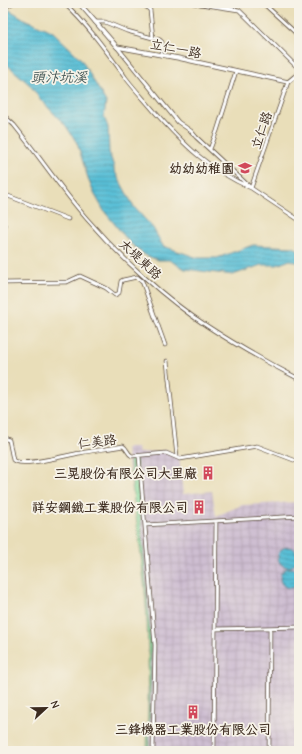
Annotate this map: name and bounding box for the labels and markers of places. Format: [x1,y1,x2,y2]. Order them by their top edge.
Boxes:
school or university icon: 幼幼幼稚園 [237,160,253,176]
place label: 幼幼幼稚園 [169,161,234,176]
building icon: 三晃股份有限公司大里廠 [200,465,216,481]
place label: 三晃股份有限公司大里廠 [54,466,197,481]
building icon: 祥安鋼鐵工業股份有限公司 [191,499,207,515]
place label: 祥安鋼鐵工業股份有限公司 [32,500,188,515]
building icon: 三鋒機器工業股份有限公司 [185,704,201,720]
place label: 三鋒機器工業股份有限公司 [115,722,271,737]

